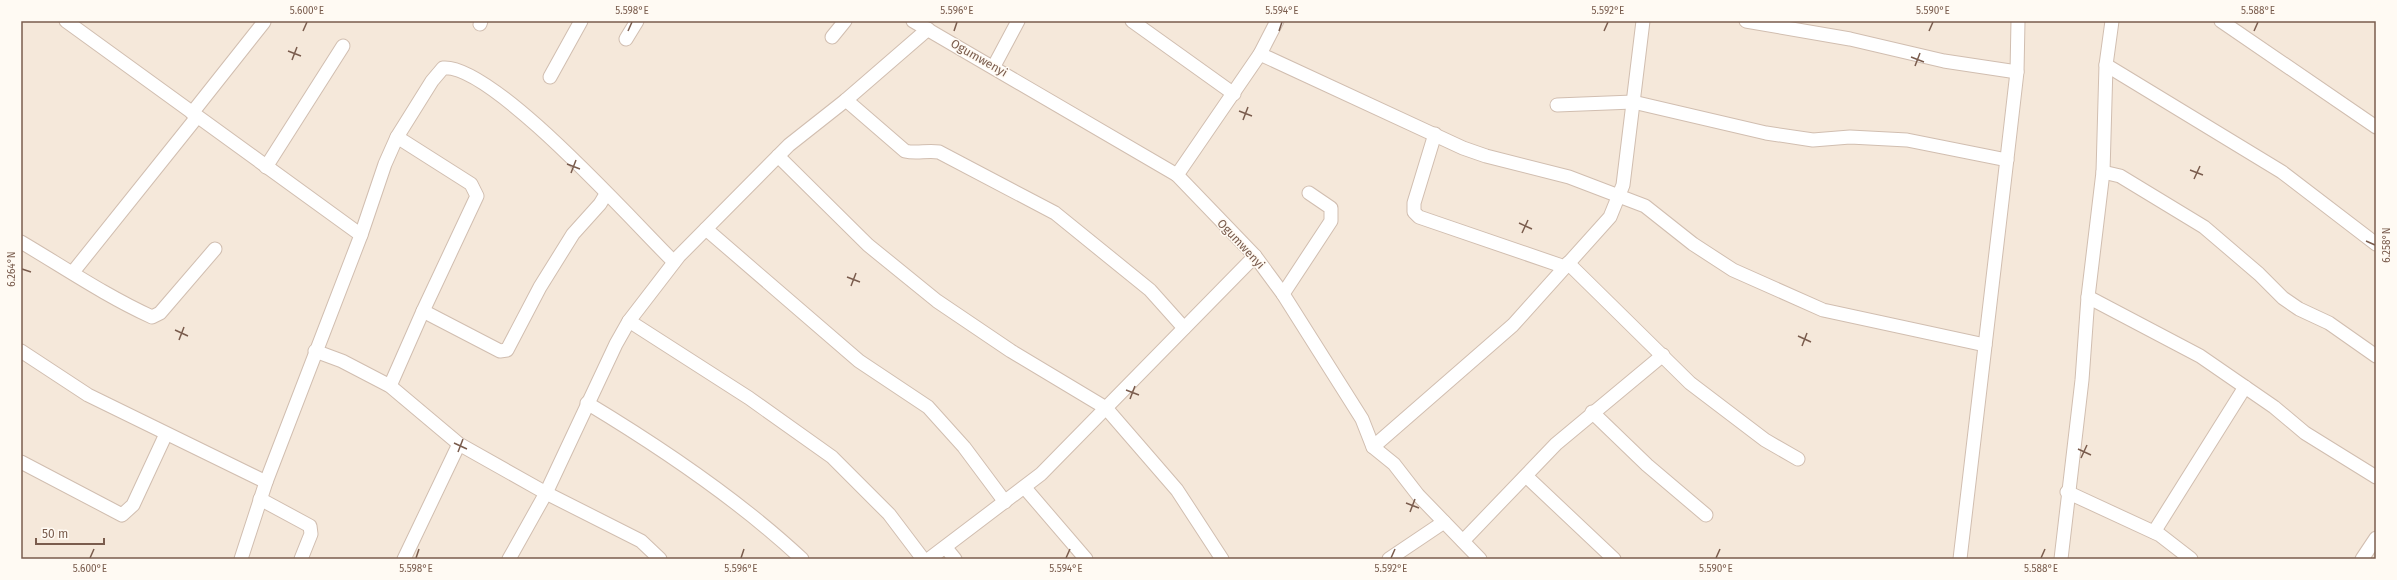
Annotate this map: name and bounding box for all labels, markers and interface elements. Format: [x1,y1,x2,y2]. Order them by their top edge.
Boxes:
text: 5.600°E [290,5,324,17]
text: 5.598°E [615,5,649,17]
text: 5.596°E [940,5,974,17]
text: 5.594°E [1265,5,1299,17]
text: 5.592°E [1592,5,1624,17]
text: 5.590°E [1916,5,1950,17]
text: 5.588°E [2241,5,2275,17]
street label: Ogumwenyi [948,36,1010,80]
street label: Ogumwenyi [1214,216,1268,272]
text: 6.258°N [2381,227,2393,263]
text: 6.264°N [6,251,18,287]
scale bar [36,520,104,546]
text: 50 m [42,527,68,541]
text: 5.600°E [73,563,107,575]
text: 5.598°E [399,563,433,575]
text: 5.596°E [724,563,758,575]
text: 5.594°E [1049,563,1083,575]
text: 5.592°E [1375,563,1407,575]
text: 5.590°E [1699,563,1733,575]
text: 5.588°E [2024,563,2058,575]

